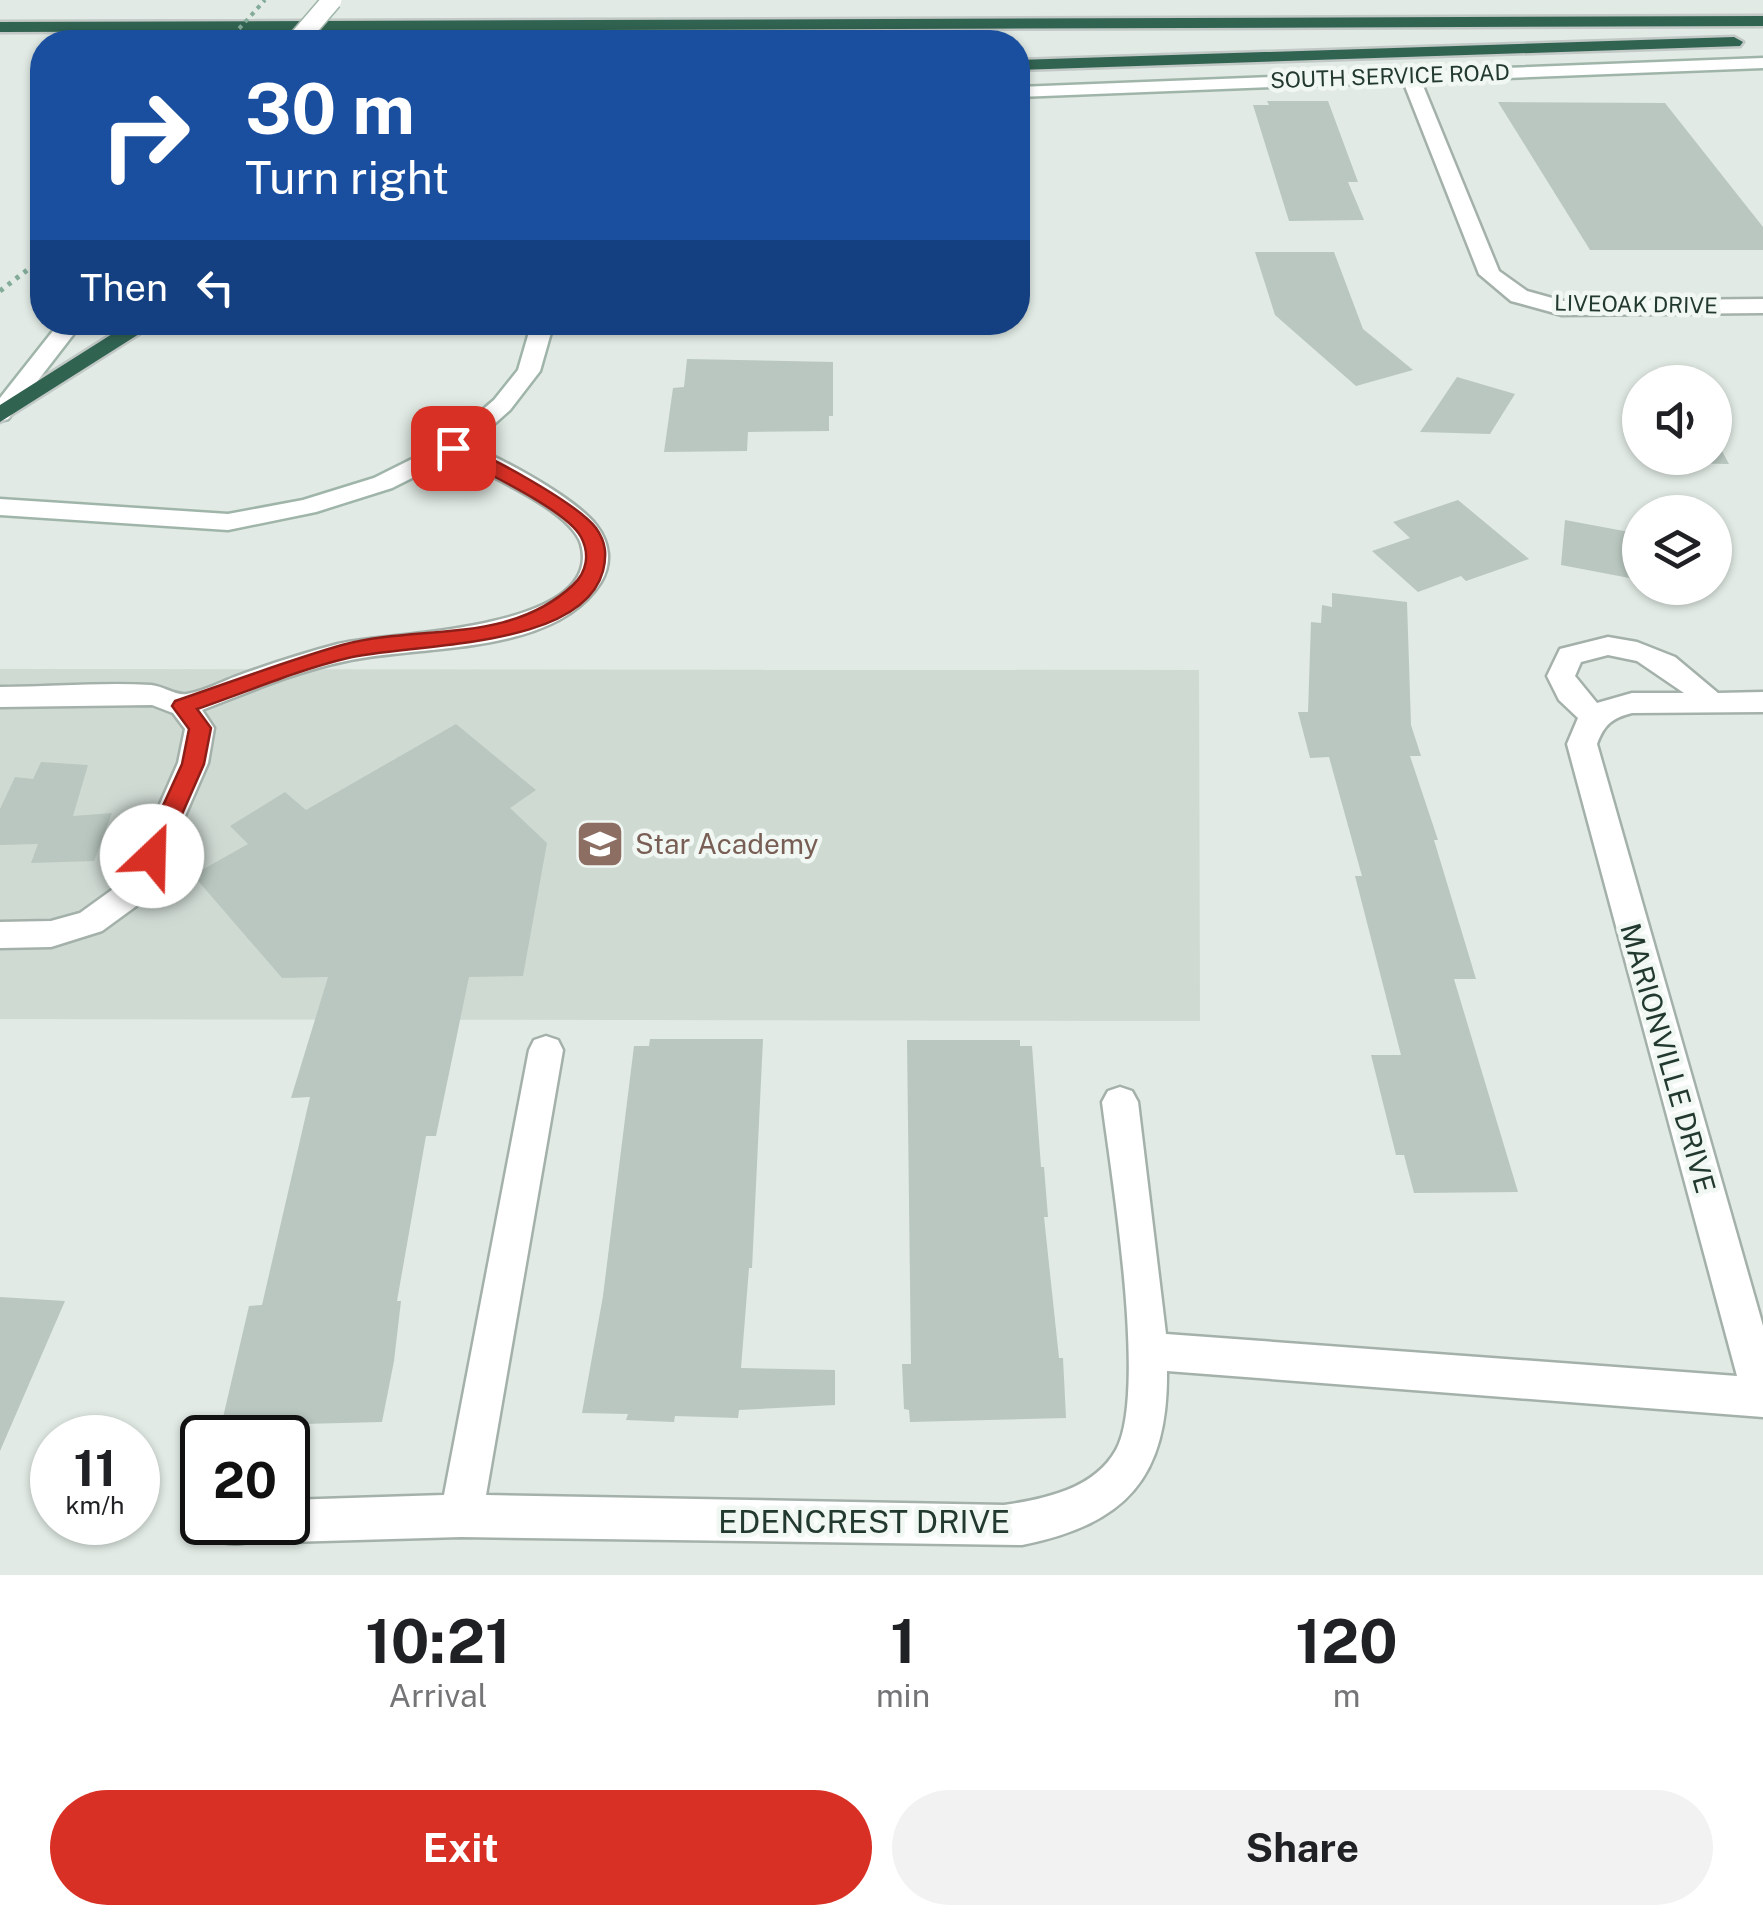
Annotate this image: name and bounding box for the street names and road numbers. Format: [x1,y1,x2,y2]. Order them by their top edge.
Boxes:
street label: SOUTH SERVICE ROAD [1270,59,1510,93]
street label: LIVEOAK DRIVE [1554,290,1718,318]
street label: MARIONVILLE DRIVE [1614,919,1723,1196]
street label: EDENCREST DRIVE [718,1503,1010,1540]

